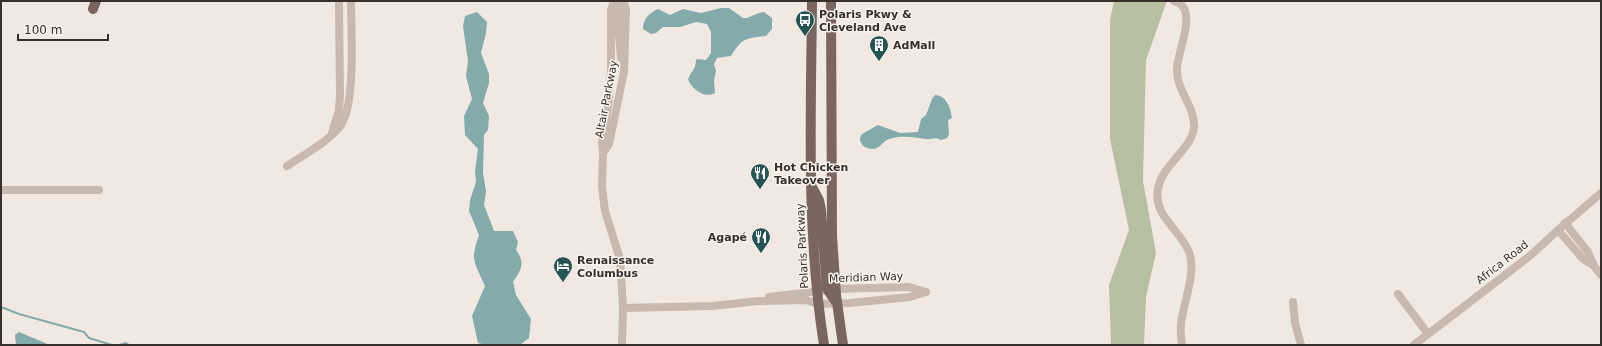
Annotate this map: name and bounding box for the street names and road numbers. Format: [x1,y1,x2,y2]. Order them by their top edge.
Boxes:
street label: Altair Parkway [593,59,620,139]
street label: Polaris Parkway [794,202,811,289]
street label: Africa Road [1474,238,1531,287]
street label: Meridian Way [829,270,904,285]

